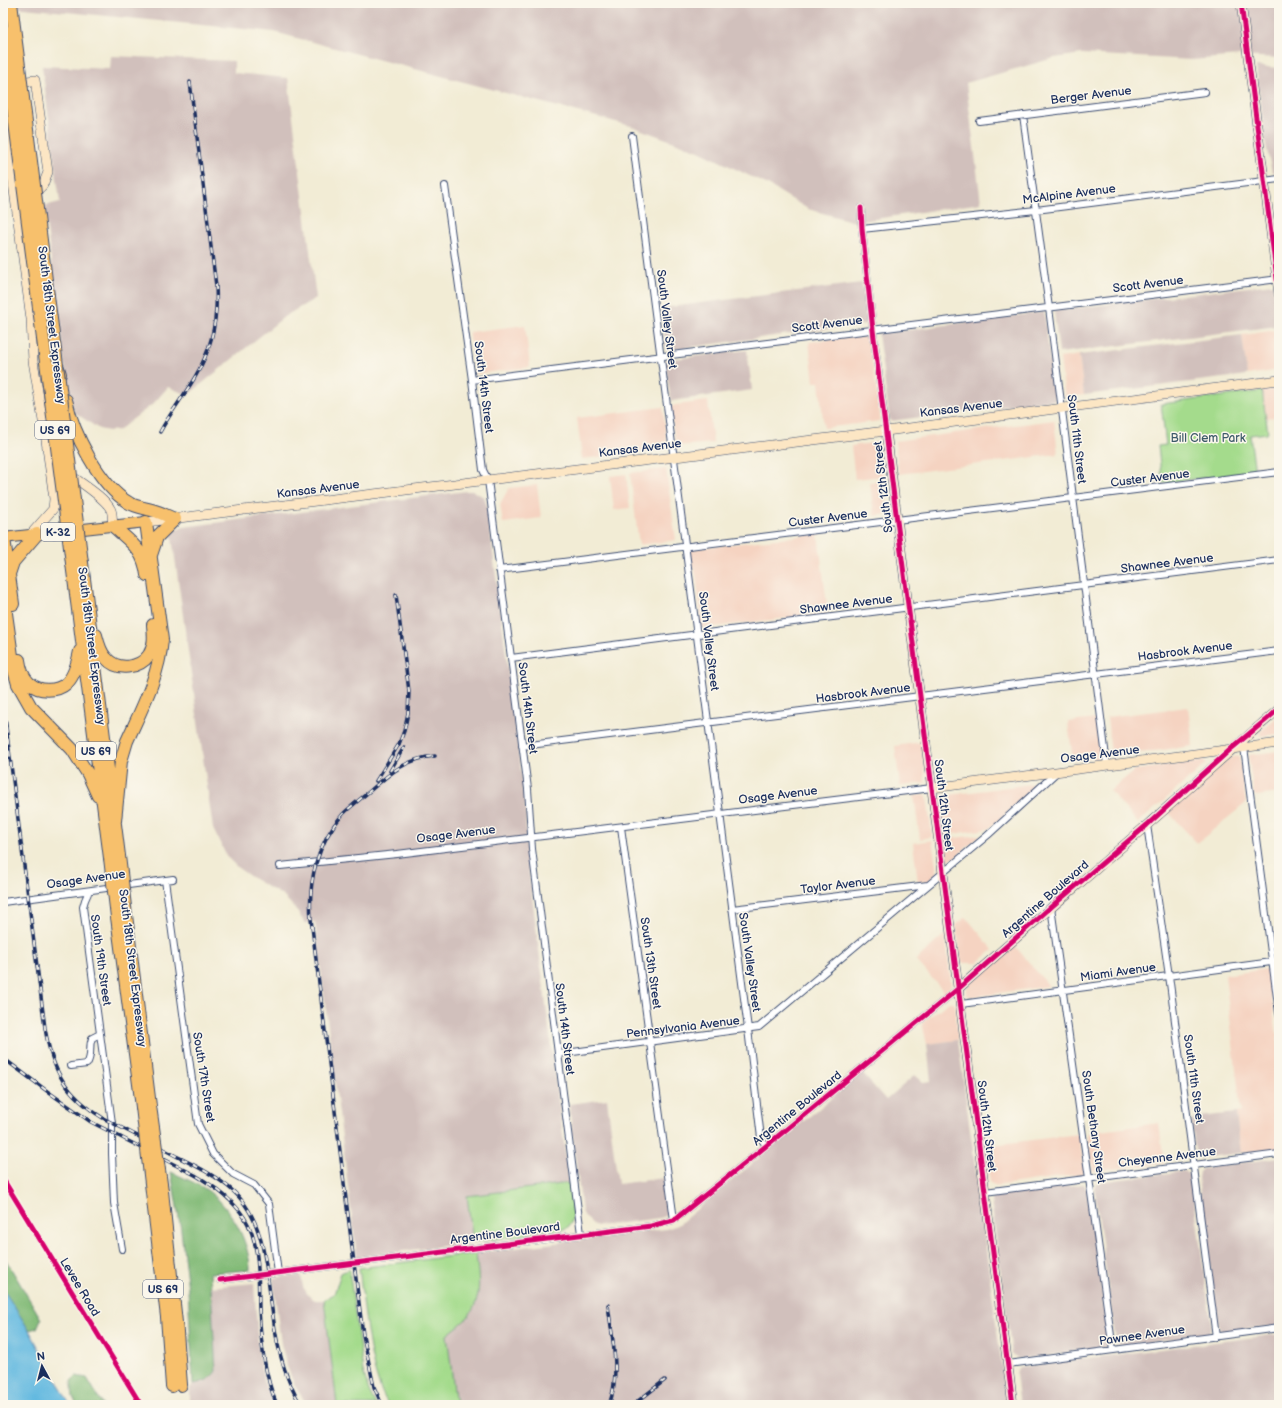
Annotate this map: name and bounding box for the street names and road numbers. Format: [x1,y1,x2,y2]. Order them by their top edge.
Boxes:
street label: Berger Avenue [1050,83,1132,108]
street label: McAlpine Avenue [1022,181,1117,208]
street label: South 18th Street Expressway [34,245,69,405]
street label: South Valley Street [653,269,680,370]
street label: Scott Avenue [1112,273,1184,296]
street label: Scott Avenue [791,313,863,336]
street label: South 14th Street [470,340,497,434]
street label: South 11th Street [1064,394,1089,485]
street label: Kansas Avenue [919,396,1003,421]
road number: US 69 [35,421,75,439]
street label: Kansas Avenue [598,436,682,461]
street label: South 12th Street [870,440,897,534]
street label: Custer Avenue [1110,466,1190,491]
street label: Kansas Avenue [276,477,360,502]
street label: Custer Avenue [788,506,868,531]
road number: K-32 [41,523,75,541]
street label: Shawnee Avenue [1120,550,1214,577]
street label: South 18th Street Expressway [74,566,109,726]
street label: South Valley Street [695,591,722,692]
street label: Shawnee Avenue [799,591,893,618]
street label: Hasbrook Avenue [1137,638,1233,665]
street label: South 14th Street [514,661,541,755]
street label: Hasbrook Avenue [815,680,911,707]
road number: US 69 [76,742,116,760]
street label: Osage Avenue [1060,742,1140,767]
street label: South 12th Street [930,758,957,852]
street label: Osage Avenue [738,783,818,808]
street label: Osage Avenue [416,822,496,847]
street label: Argentine Boulevard [999,857,1092,941]
street label: Osage Avenue [46,867,126,892]
street label: Taylor Avenue [800,873,876,898]
street label: South 18th Street Expressway [115,888,150,1048]
street label: South Valley Street [735,912,764,1013]
street label: South 19th Street [87,913,114,1007]
street label: South 13th Street [637,916,664,1010]
street label: Miami Avenue [1079,960,1157,985]
street label: South 14th Street [551,982,578,1076]
street label: Pennsylvania Avenue [625,1013,741,1042]
street label: South 17th Street [189,1031,218,1124]
street label: South 11th Street [1180,1034,1207,1125]
street label: Argentine Boulevard [750,1068,845,1149]
street label: South Bethany Street [1078,1070,1109,1185]
street label: South 12th Street [973,1079,1000,1173]
street label: Cheyenne Avenue [1117,1144,1217,1171]
street label: Argentine Boulevard [449,1219,561,1248]
street label: Levee Road [56,1255,103,1319]
road number: US 69 [143,1280,183,1298]
street label: Pawnee Avenue [1098,1322,1186,1349]

